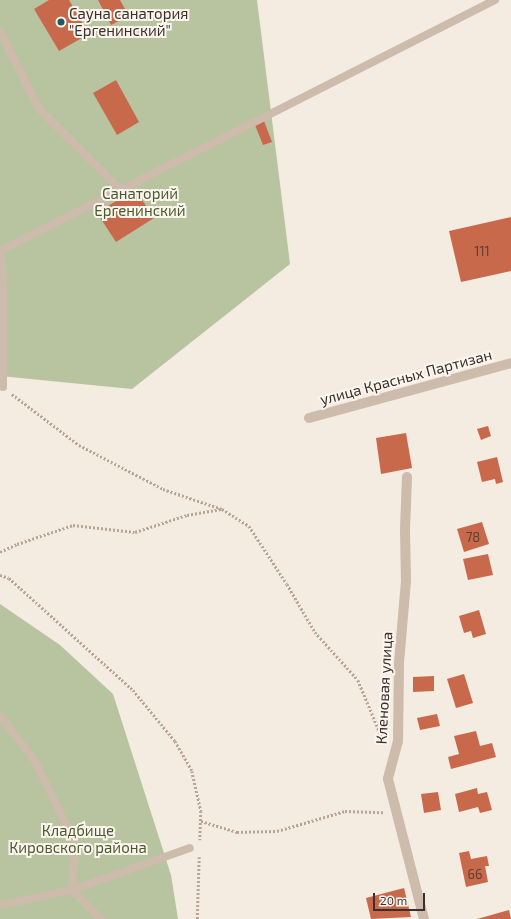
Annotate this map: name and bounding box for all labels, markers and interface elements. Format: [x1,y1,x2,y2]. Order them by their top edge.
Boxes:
place label: Сауна санатория "Ергенинский" [69,4,188,39]
marker: Сауна санатория "Ергенинский" [56,17,66,27]
park label: Санаторий Ергенинский [94,184,186,219]
house number: 111 [474,243,490,259]
street label: улица Красных Партизан [318,345,494,409]
house number: 78 [466,529,480,545]
street label: Кленовая улица [372,631,396,745]
park label: Кладбище Кировского района [9,821,147,856]
house number: 66 [468,866,482,882]
scale bar [375,885,427,911]
text: 20 m [380,893,407,907]

